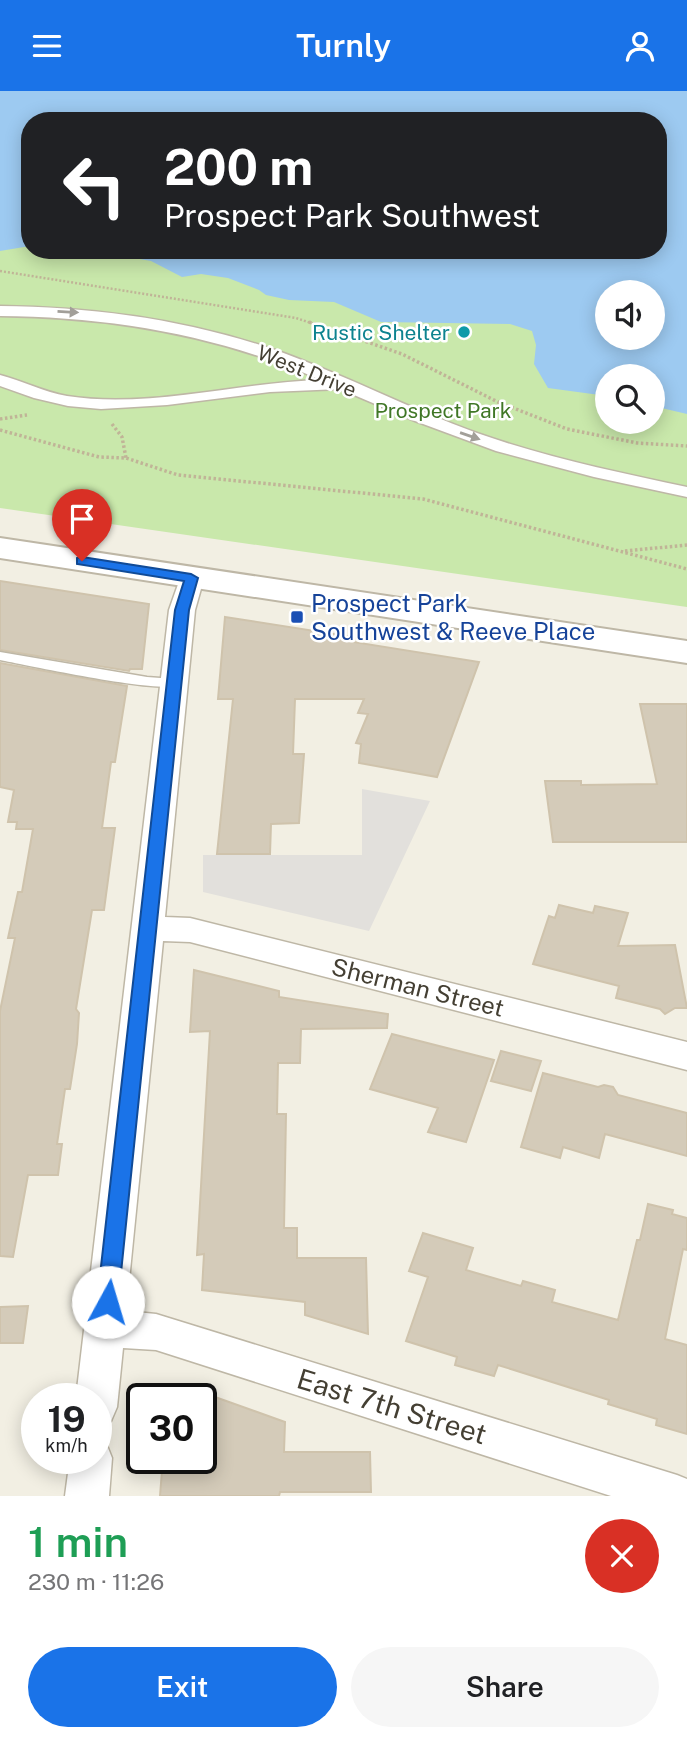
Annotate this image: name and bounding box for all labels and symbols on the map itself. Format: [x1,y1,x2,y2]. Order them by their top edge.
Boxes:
one-way arrow [57,307,79,318]
place label: Rustic Shelter [312,320,450,345]
marker: Rustic Shelter [456,324,472,340]
street label: West Drive [254,340,360,402]
park label: Prospect Park [374,398,512,423]
one-way arrow [460,431,481,442]
pin [52,489,112,561]
place label: Prospect Park Southwest & Reeve Place [311,589,595,645]
marker: Prospect Park Southwest & Reeve Place [289,609,305,625]
street label: Sherman Street [329,952,507,1022]
position arrow [71,1265,145,1339]
street label: East 7th Street [293,1361,491,1451]
speed limit sign: 30 [126,1383,217,1474]

